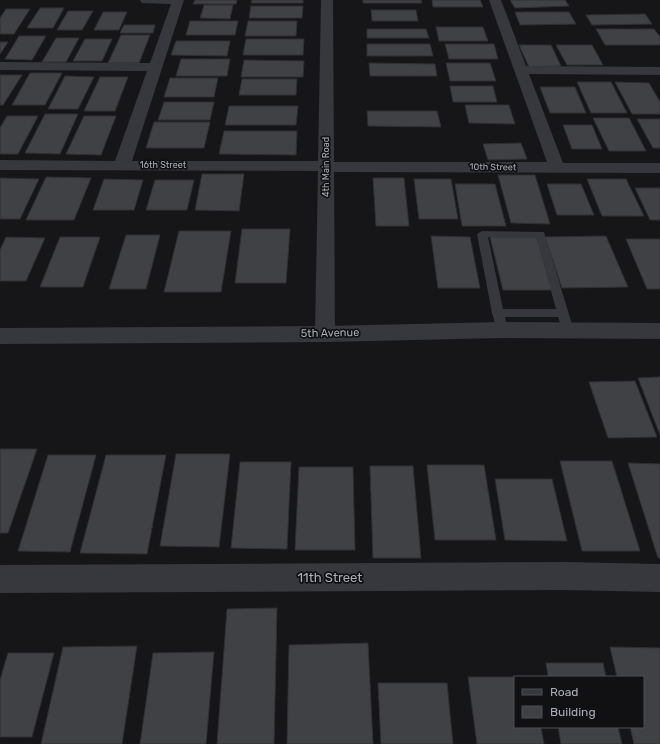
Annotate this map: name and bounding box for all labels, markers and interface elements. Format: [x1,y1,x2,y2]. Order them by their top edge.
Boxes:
street label: 4th Main Road [321,137,331,197]
street label: 16th Street [140,160,187,170]
street label: 10th Street [470,162,517,172]
street label: 5th Avenue [301,326,359,340]
street label: 11th Street [298,570,362,585]
legend [514,676,644,728]
text: Road [550,685,578,699]
text: Building [550,705,596,719]

